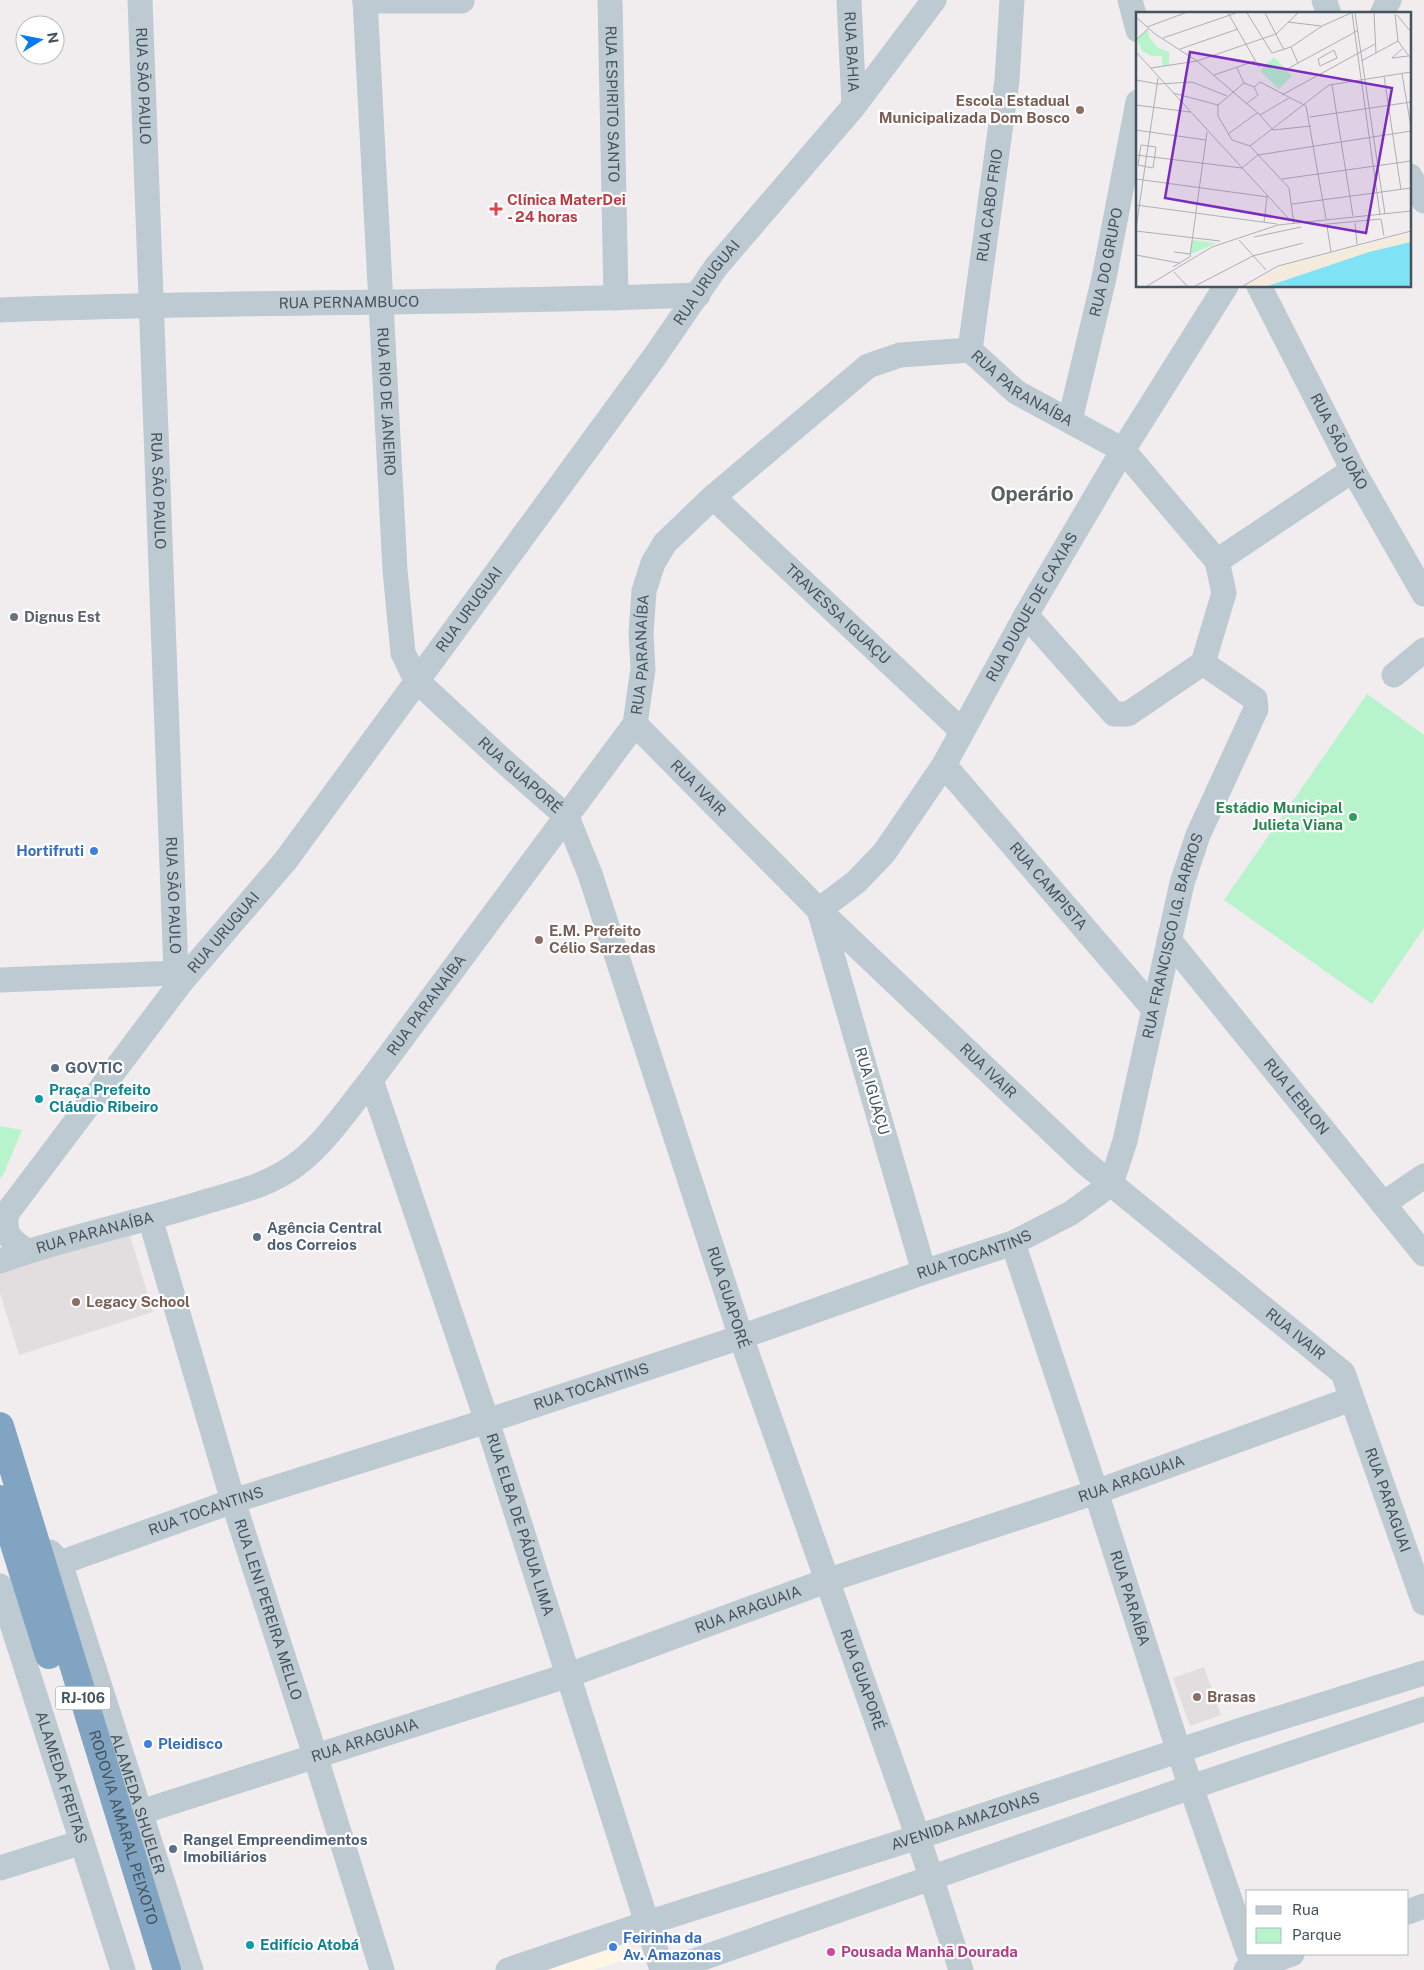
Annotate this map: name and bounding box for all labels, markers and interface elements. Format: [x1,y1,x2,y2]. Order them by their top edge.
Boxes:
street label: RUA BAHIA [842,11,862,93]
inset map [1136,12,1412,288]
north arrow [15,15,65,65]
street label: RUA ESPIRITO SANTO [603,25,623,183]
street label: RUA SÃO PAULO [133,27,154,145]
text: N [44,31,62,45]
place label: Escola Estadual Municipalizada Dom Bosco [879,92,1070,126]
marker: Escola Estadual Municipalizada Dom Bosco [1074,104,1086,116]
street label: RUA CABO FRIO [973,148,1005,263]
place label: Clínica MaterDei - 24 horas [507,191,626,225]
marker: Clínica MaterDei - 24 horas [489,202,503,216]
street label: RUA DO GRUPO [1086,206,1125,318]
street label: RUA URUGUAI [670,237,743,328]
street label: RUA PERNAMBUCO [279,293,419,311]
street label: RUA RIO DE JANEIRO [374,327,399,476]
street label: RUA PARANAÍBA [968,346,1076,429]
street label: RUA SÃO JOÃO [1307,390,1371,493]
street label: RUA SÃO PAULO [148,432,169,550]
district label: Operário [990,482,1074,506]
street label: RUA DUQUE DE CAXIAS [982,529,1081,684]
street label: TRAVESSA IGUAÇU [782,560,894,667]
street label: RUA URUGUAI [432,564,506,655]
street label: RUA PARANAÍBA [627,593,652,716]
place label: Dignus Est [24,608,101,625]
marker: Dignus Est [8,611,20,623]
street label: RUA GUAPORÉ [475,733,565,816]
street label: RUA IVAIR [667,756,730,819]
place label: Estádio Municipal Julieta Viana [1215,799,1343,833]
marker: Estádio Municipal Julieta Viana [1347,811,1359,823]
street label: RUA FRANCISCO I.G. BARROS [1139,831,1206,1040]
street label: RUA SÃO PAULO [163,836,184,954]
street label: RUA CAMPISTA [1006,839,1091,934]
place label: Hortifruti [16,842,84,859]
marker: Hortifruti [88,845,100,857]
street label: RUA URUGUAI [184,888,263,976]
place label: E.M. Prefeito Célio Sarzedas [549,922,656,956]
marker: E.M. Prefeito Célio Sarzedas [533,934,545,946]
street label: RUA PARANAÍBA [383,951,469,1059]
street label: RUA IVAIR [957,1040,1020,1101]
street label: RUA IGUAÇU [852,1045,893,1137]
street label: RUA LEBLON [1261,1055,1333,1138]
place label: GOVTIC [65,1059,123,1076]
marker: GOVTIC [49,1062,61,1074]
place label: Praça Prefeito Cláudio Ribeiro [49,1081,159,1115]
marker: Praça Prefeito Cláudio Ribeiro [33,1093,45,1105]
street label: RUA PARANAÍBA [34,1208,156,1257]
place label: Agência Central dos Correios [267,1219,382,1253]
street label: RUA TOCANTINS [914,1226,1034,1282]
marker: Agência Central dos Correios [251,1231,263,1243]
street label: RUA GUAPORÉ [704,1244,753,1350]
place label: Legacy School [86,1293,190,1310]
marker: Legacy School [70,1296,82,1308]
street label: RUA IVAIR [1263,1305,1329,1363]
street label: RUA TOCANTINS [531,1359,651,1413]
street label: RUA ELBA DE PÁDUA LIMA [483,1431,558,1618]
street label: RUA PARAGUAI [1362,1445,1414,1554]
street label: RUA ARAGUAIA [1076,1451,1187,1505]
street label: RUA TOCANTINS [146,1483,265,1539]
street label: RUA LENI PEREIRA MELLO [231,1517,306,1702]
street label: RUA PARAÍBA [1107,1548,1154,1648]
street label: RUA ARAGUAIA [692,1582,804,1636]
street label: RUA GUAPORÉ [837,1627,888,1732]
road number: RJ-106 [56,1686,110,1710]
place label: Brasas [1207,1688,1256,1705]
marker: Brasas [1191,1691,1203,1703]
street label: ALAMEDA FREITAS [33,1709,91,1846]
street label: RUA ARAGUAIA [309,1715,421,1765]
street label: RODOVIA AMARAL PEIXOTO [86,1728,162,1927]
street label: ALAMEDA SHUELER [107,1731,169,1876]
place label: Pleidisco [158,1735,223,1752]
marker: Pleidisco [142,1738,154,1750]
street label: AVENIDA AMAZONAS [889,1788,1042,1853]
place label: Rangel Empreendimentos Imobiliários [183,1831,368,1865]
marker: Rangel Empreendimentos Imobiliários [167,1843,179,1855]
legend [1246,1890,1409,1955]
text: Rua [1292,1901,1319,1918]
text: Parque [1292,1926,1342,1943]
place label: Feirinha da Av. Amazonas [623,1929,721,1963]
place label: Edifício Atobá [260,1936,359,1953]
marker: Edifício Atobá [244,1939,256,1951]
marker: Feirinha da Av. Amazonas [607,1941,619,1953]
place label: Pousada Manhã Dourada [841,1943,1018,1960]
marker: Pousada Manhã Dourada [825,1946,837,1958]

